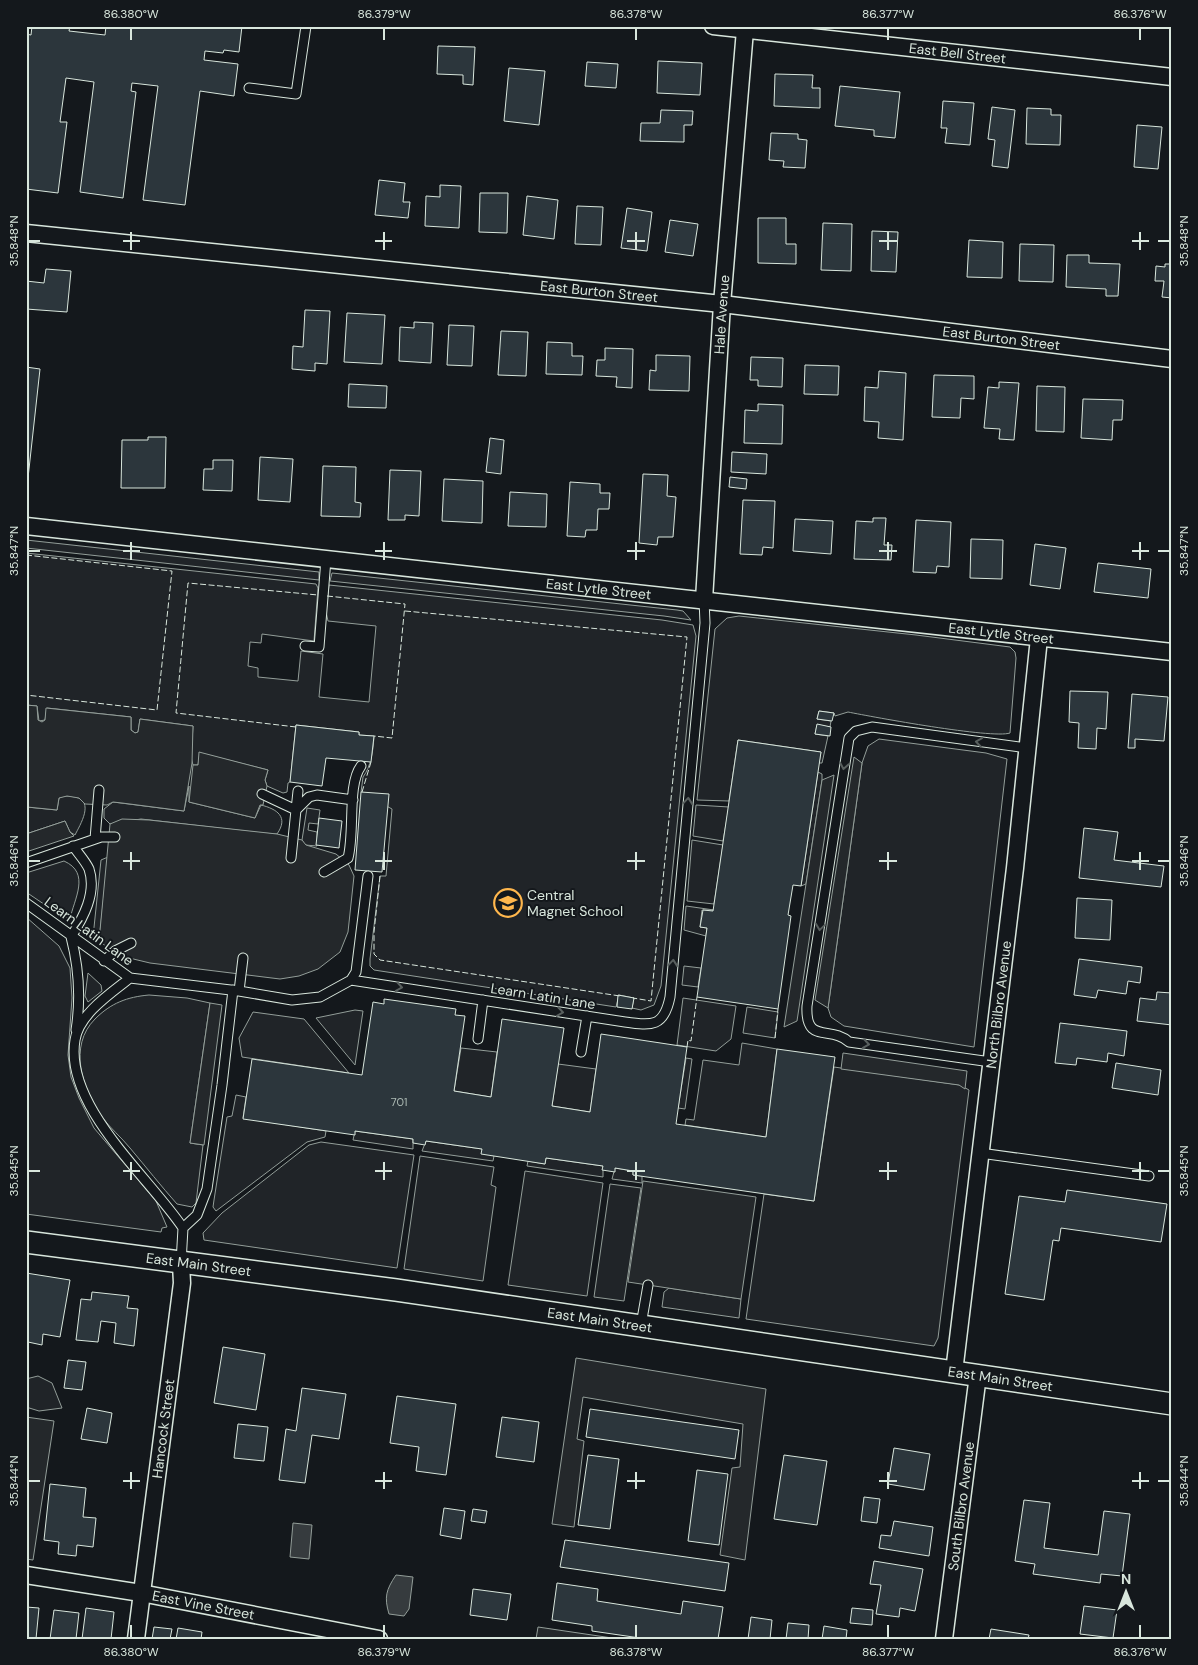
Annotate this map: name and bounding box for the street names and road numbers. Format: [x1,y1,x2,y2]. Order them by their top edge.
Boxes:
street label: East Bell Street [908,39,1007,68]
street label: Hale Avenue [710,274,733,355]
street label: East Burton Street [539,276,659,306]
street label: East Burton Street [942,322,1061,354]
street label: East Lytle Street [545,574,652,604]
street label: East Lytle Street [948,618,1055,648]
street label: Learn Latin Lane [41,893,137,969]
street label: North Bilbro Avenue [982,940,1015,1070]
street label: Learn Latin Lane [489,979,597,1013]
street label: East Main Street [145,1249,252,1280]
street label: East Main Street [546,1303,653,1337]
street label: East Main Street [947,1362,1054,1395]
street label: Hancock Street [148,1378,179,1480]
street label: South Bilbro Avenue [944,1440,978,1572]
street label: East Vine Street [151,1586,256,1624]

